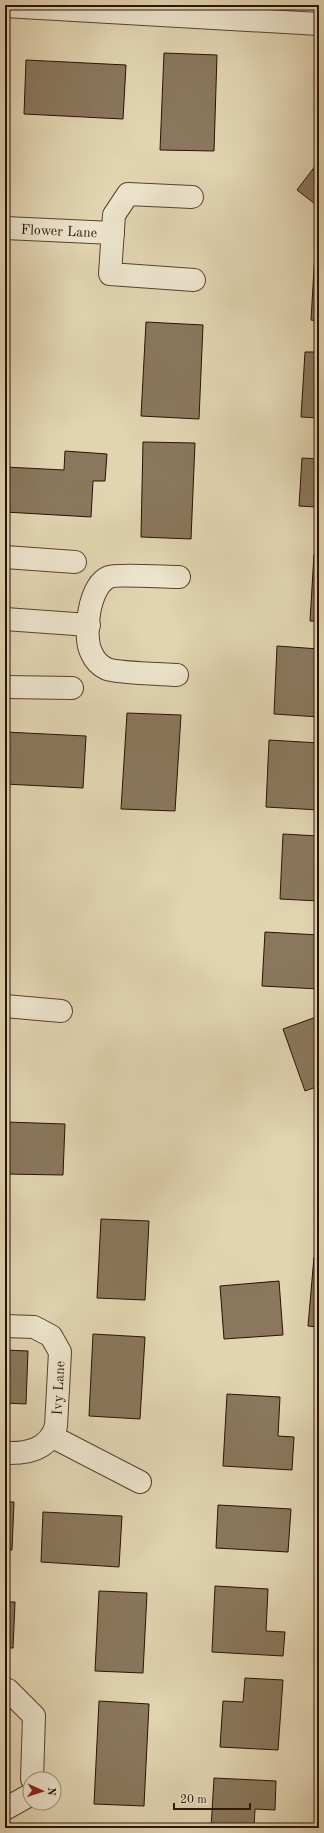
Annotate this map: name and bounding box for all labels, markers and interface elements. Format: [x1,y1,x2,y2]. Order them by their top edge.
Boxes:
street label: Flower Lane [20,223,97,240]
street label: Ivy Lane [51,1360,67,1416]
north arrow [22,1771,62,1811]
scale bar [174,1785,250,1811]
text: N [45,1787,56,1797]
text: 20 m [180,1794,207,1806]

